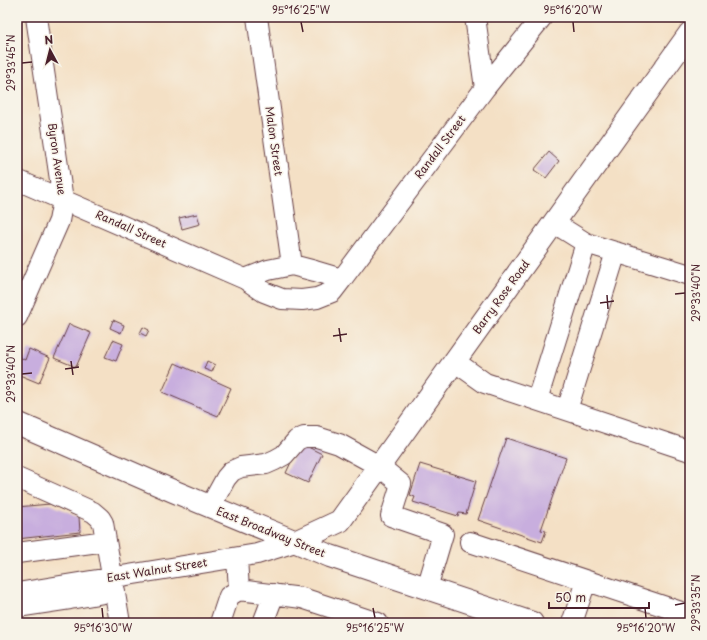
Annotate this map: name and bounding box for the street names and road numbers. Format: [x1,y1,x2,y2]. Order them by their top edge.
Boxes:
street label: Malon Street [261,105,288,177]
street label: Randall Street [410,111,470,182]
street label: Byron Avenue [44,122,71,196]
street label: Randall Street [93,205,170,252]
street label: Barry Rose Road [468,256,534,337]
street label: East Broadway Street [214,502,329,561]
street label: East Walnut Street [105,553,209,586]

